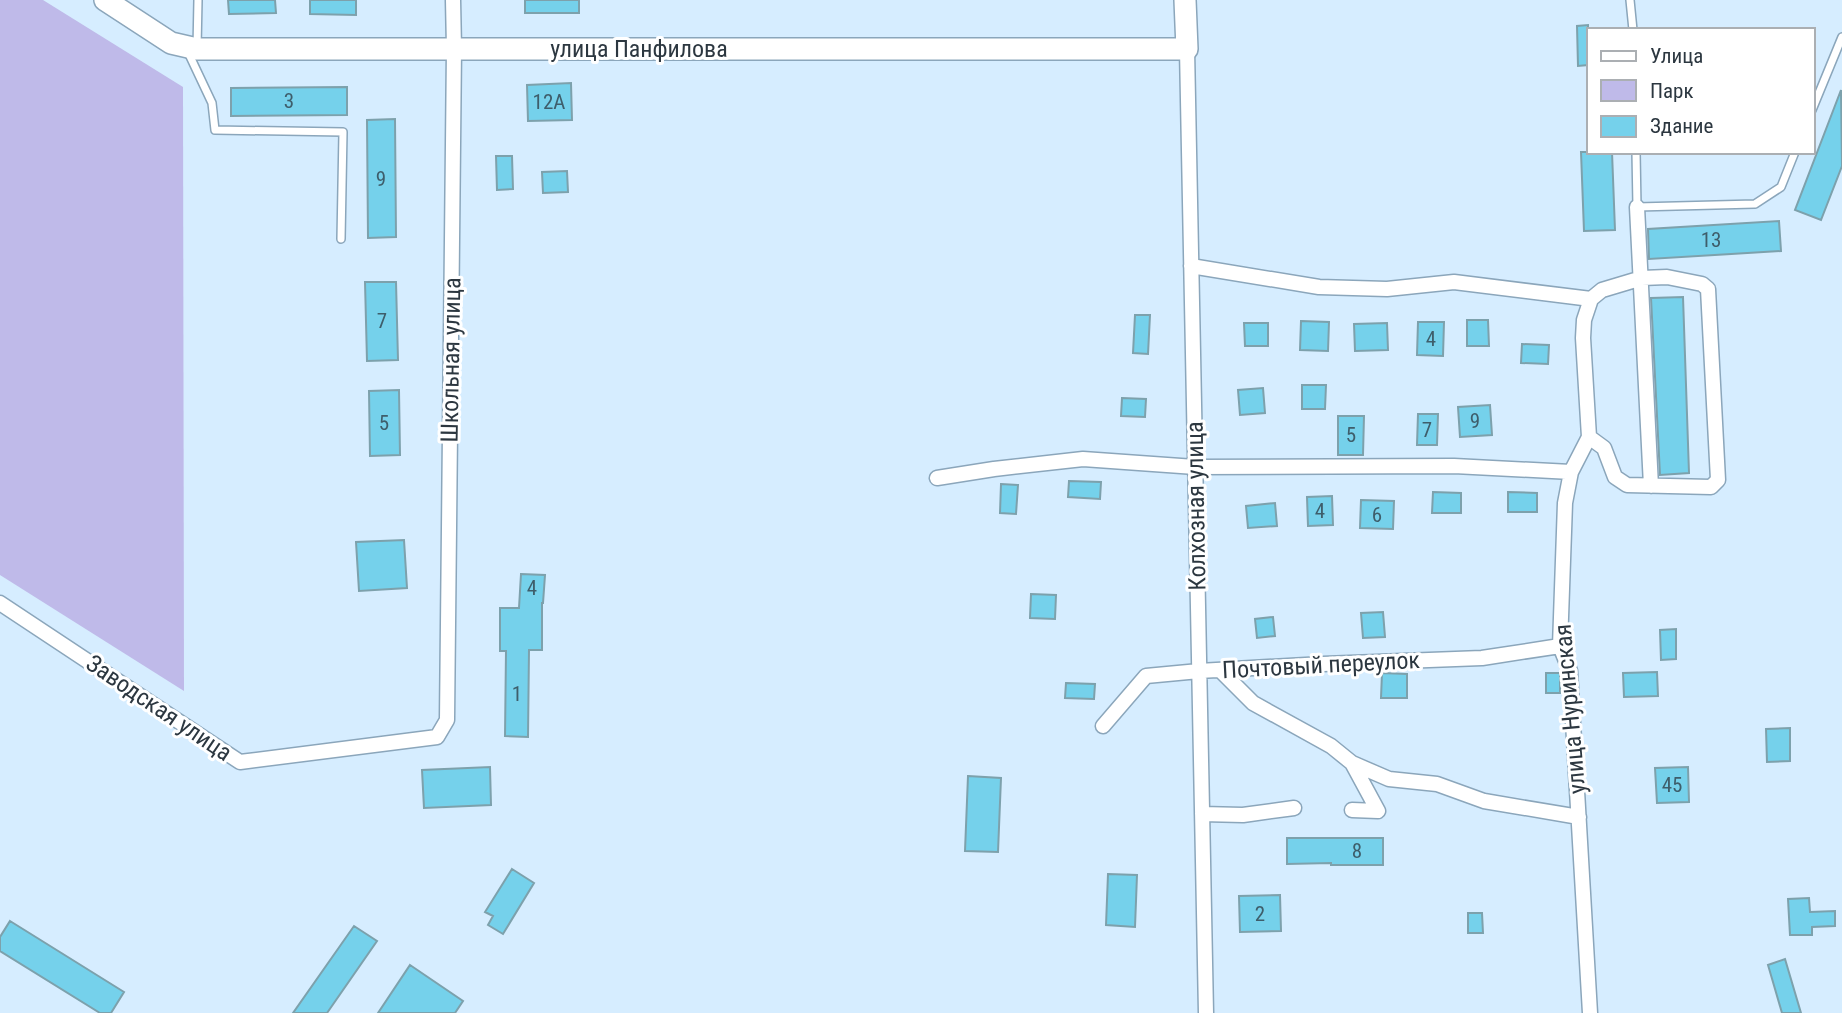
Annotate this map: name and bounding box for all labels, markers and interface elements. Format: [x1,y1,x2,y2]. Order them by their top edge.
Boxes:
legend [1587,28,1814,154]
street label: улица Панфилова [550,35,728,63]
text: Улица [1650,44,1703,68]
text: Парк [1650,79,1694,103]
house number: 3 [284,89,294,113]
house number: 12А [533,90,565,114]
text: Здание [1650,114,1714,138]
house number: 9 [376,167,386,191]
house number: 13 [1701,228,1721,252]
street label: Школьная улица [436,277,466,443]
house number: 7 [377,309,387,333]
house number: 4 [1426,327,1436,351]
house number: 9 [1470,409,1480,433]
house number: 5 [379,411,389,435]
house number: 7 [1422,418,1432,442]
street label: Колхозная улица [1181,421,1211,591]
house number: 5 [1346,423,1356,447]
house number: 4 [1315,499,1325,523]
house number: 6 [1372,503,1382,527]
house number: 4 [527,576,537,600]
street label: улица Нуринская [1549,623,1591,795]
street label: Почтовый переулок [1221,646,1421,684]
street label: Заводская улица [81,649,237,767]
house number: 1 [512,682,522,706]
house number: 45 [1662,773,1682,797]
house number: 8 [1352,839,1362,863]
house number: 2 [1255,902,1265,926]

